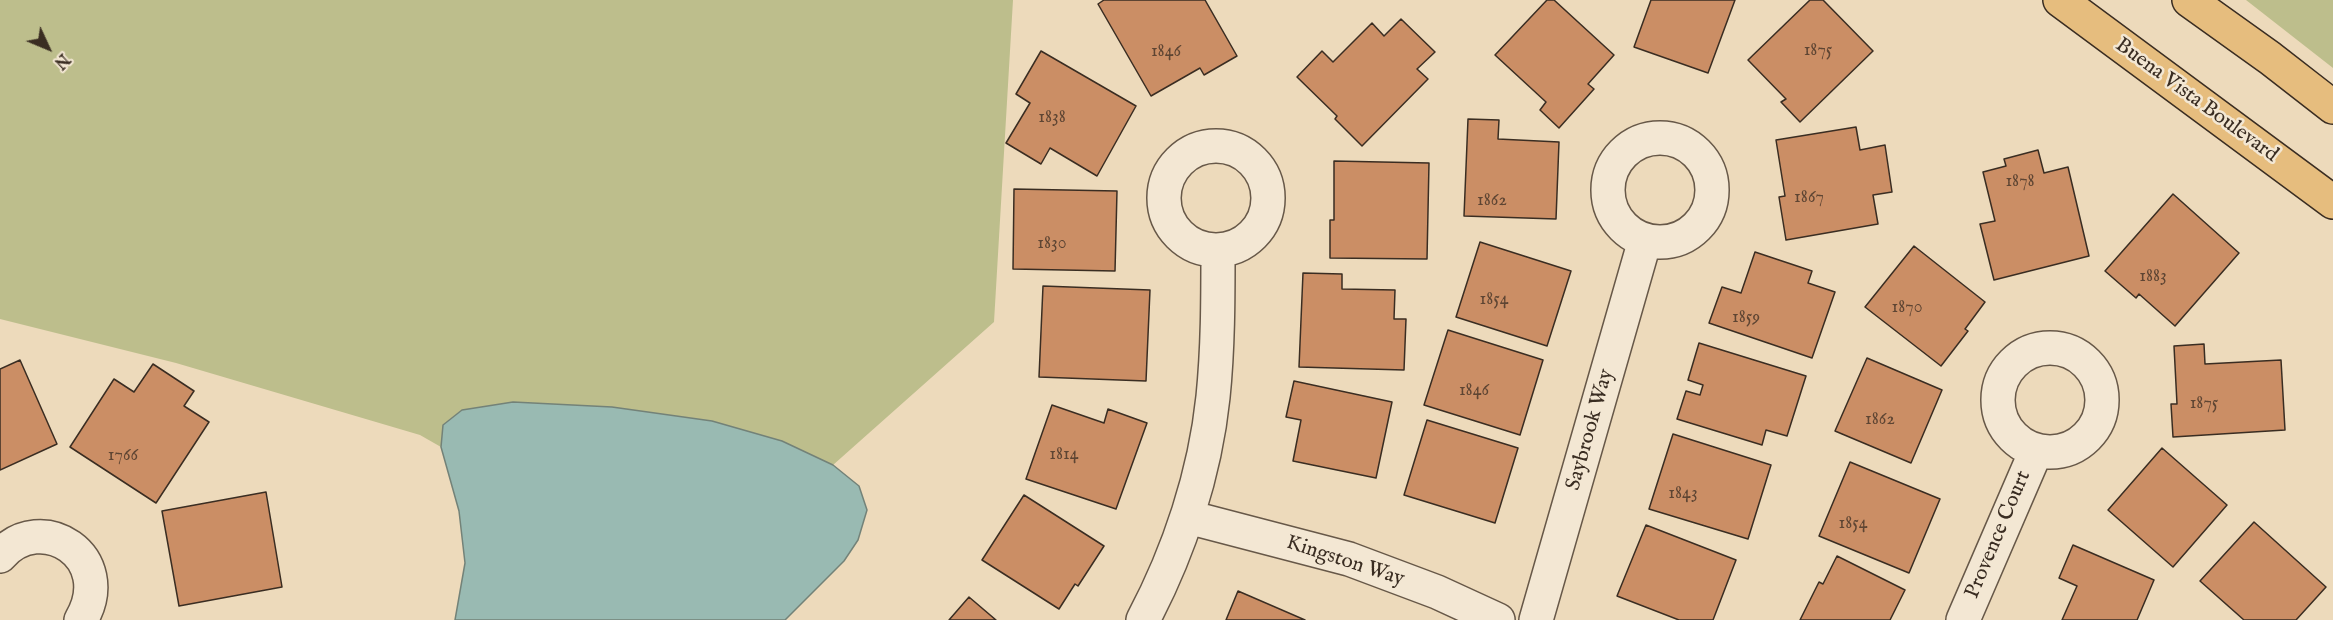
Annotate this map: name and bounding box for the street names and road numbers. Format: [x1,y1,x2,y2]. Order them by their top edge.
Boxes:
street label: Buena Vista Boulevard [2110,33,2282,169]
street label: Saybrook Way [1562,366,1620,494]
street label: Provence Court [1961,467,2037,603]
street label: Kingston Way [1283,531,1407,593]

